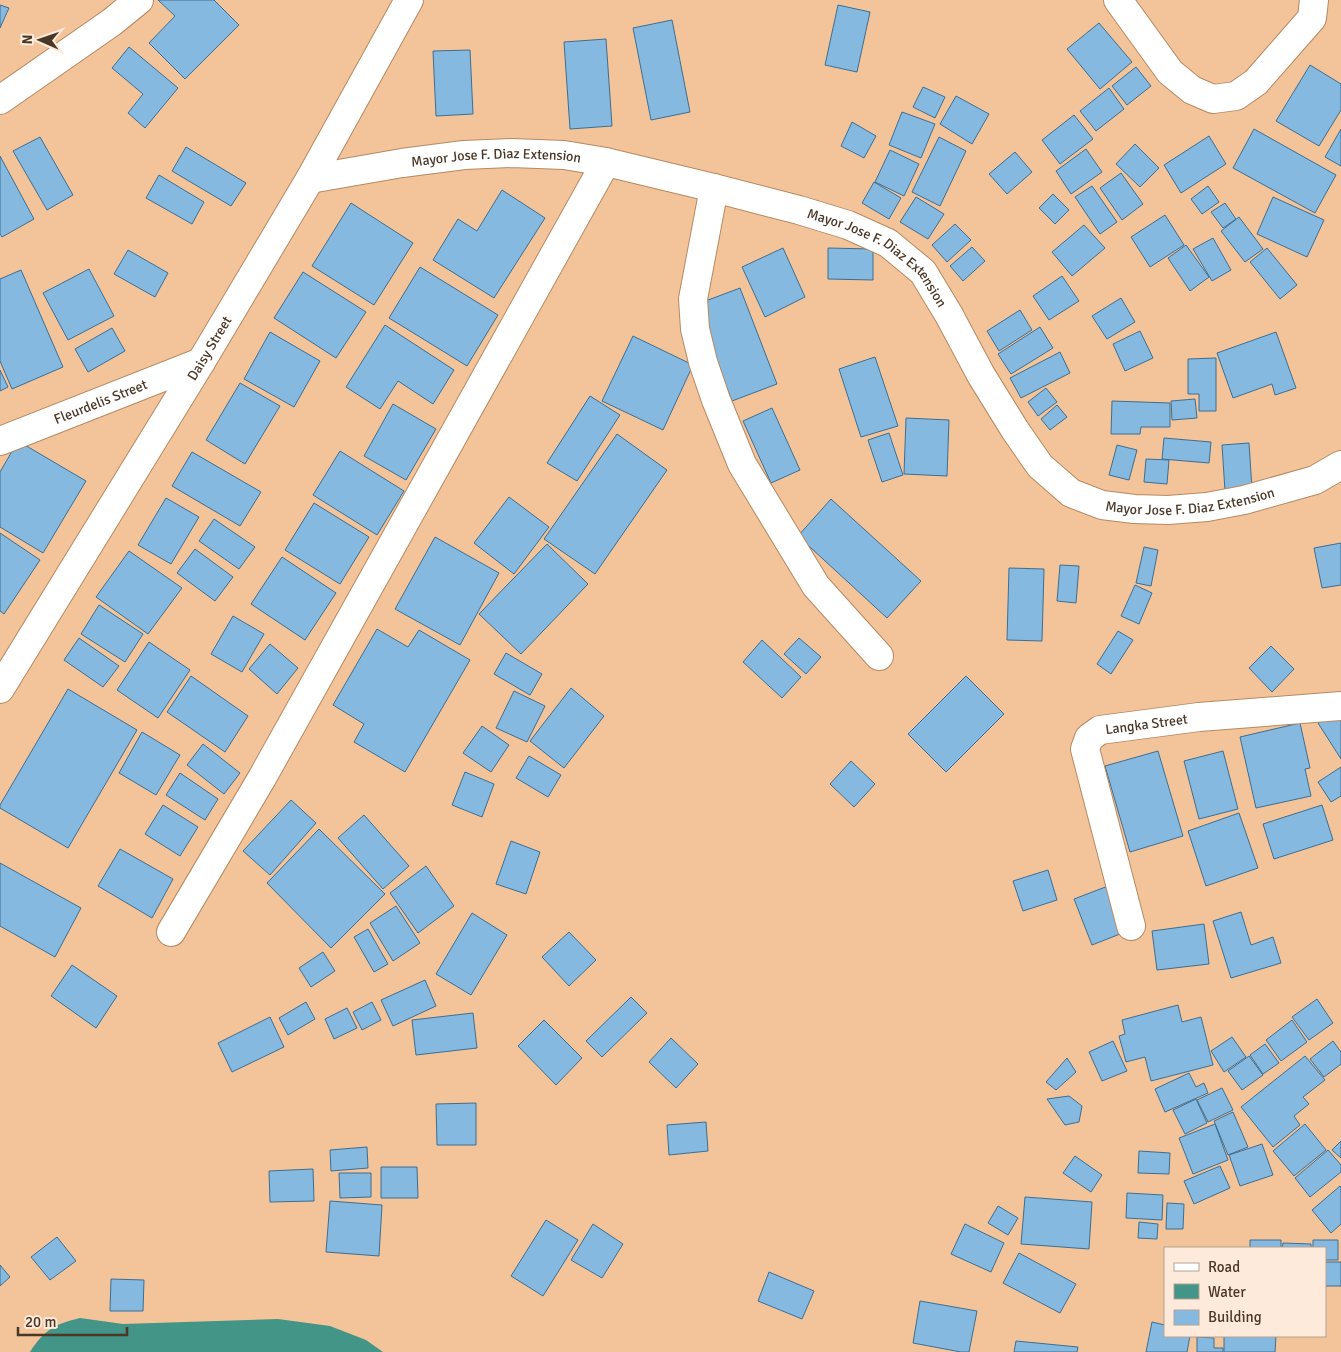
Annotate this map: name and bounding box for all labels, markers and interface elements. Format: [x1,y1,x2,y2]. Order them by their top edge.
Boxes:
north arrow [15,15,65,65]
text: N [19,34,36,45]
street label: Mayor Jose F. Diaz Extension [410,144,583,170]
street label: Mayor Jose F. Diaz Extension [805,205,951,310]
street label: Daisy Street [183,313,235,383]
street label: Fleurdelis Street [51,375,150,428]
street label: Mayor Jose F. Diaz Extension [1104,483,1276,519]
street label: Langka Street [1104,710,1189,738]
legend [1164,1247,1326,1337]
text: Road [1208,1258,1240,1276]
text: Water [1208,1283,1246,1301]
scale bar [18,1304,126,1336]
text: Building [1208,1308,1262,1326]
text: 20 m [25,1313,56,1331]

